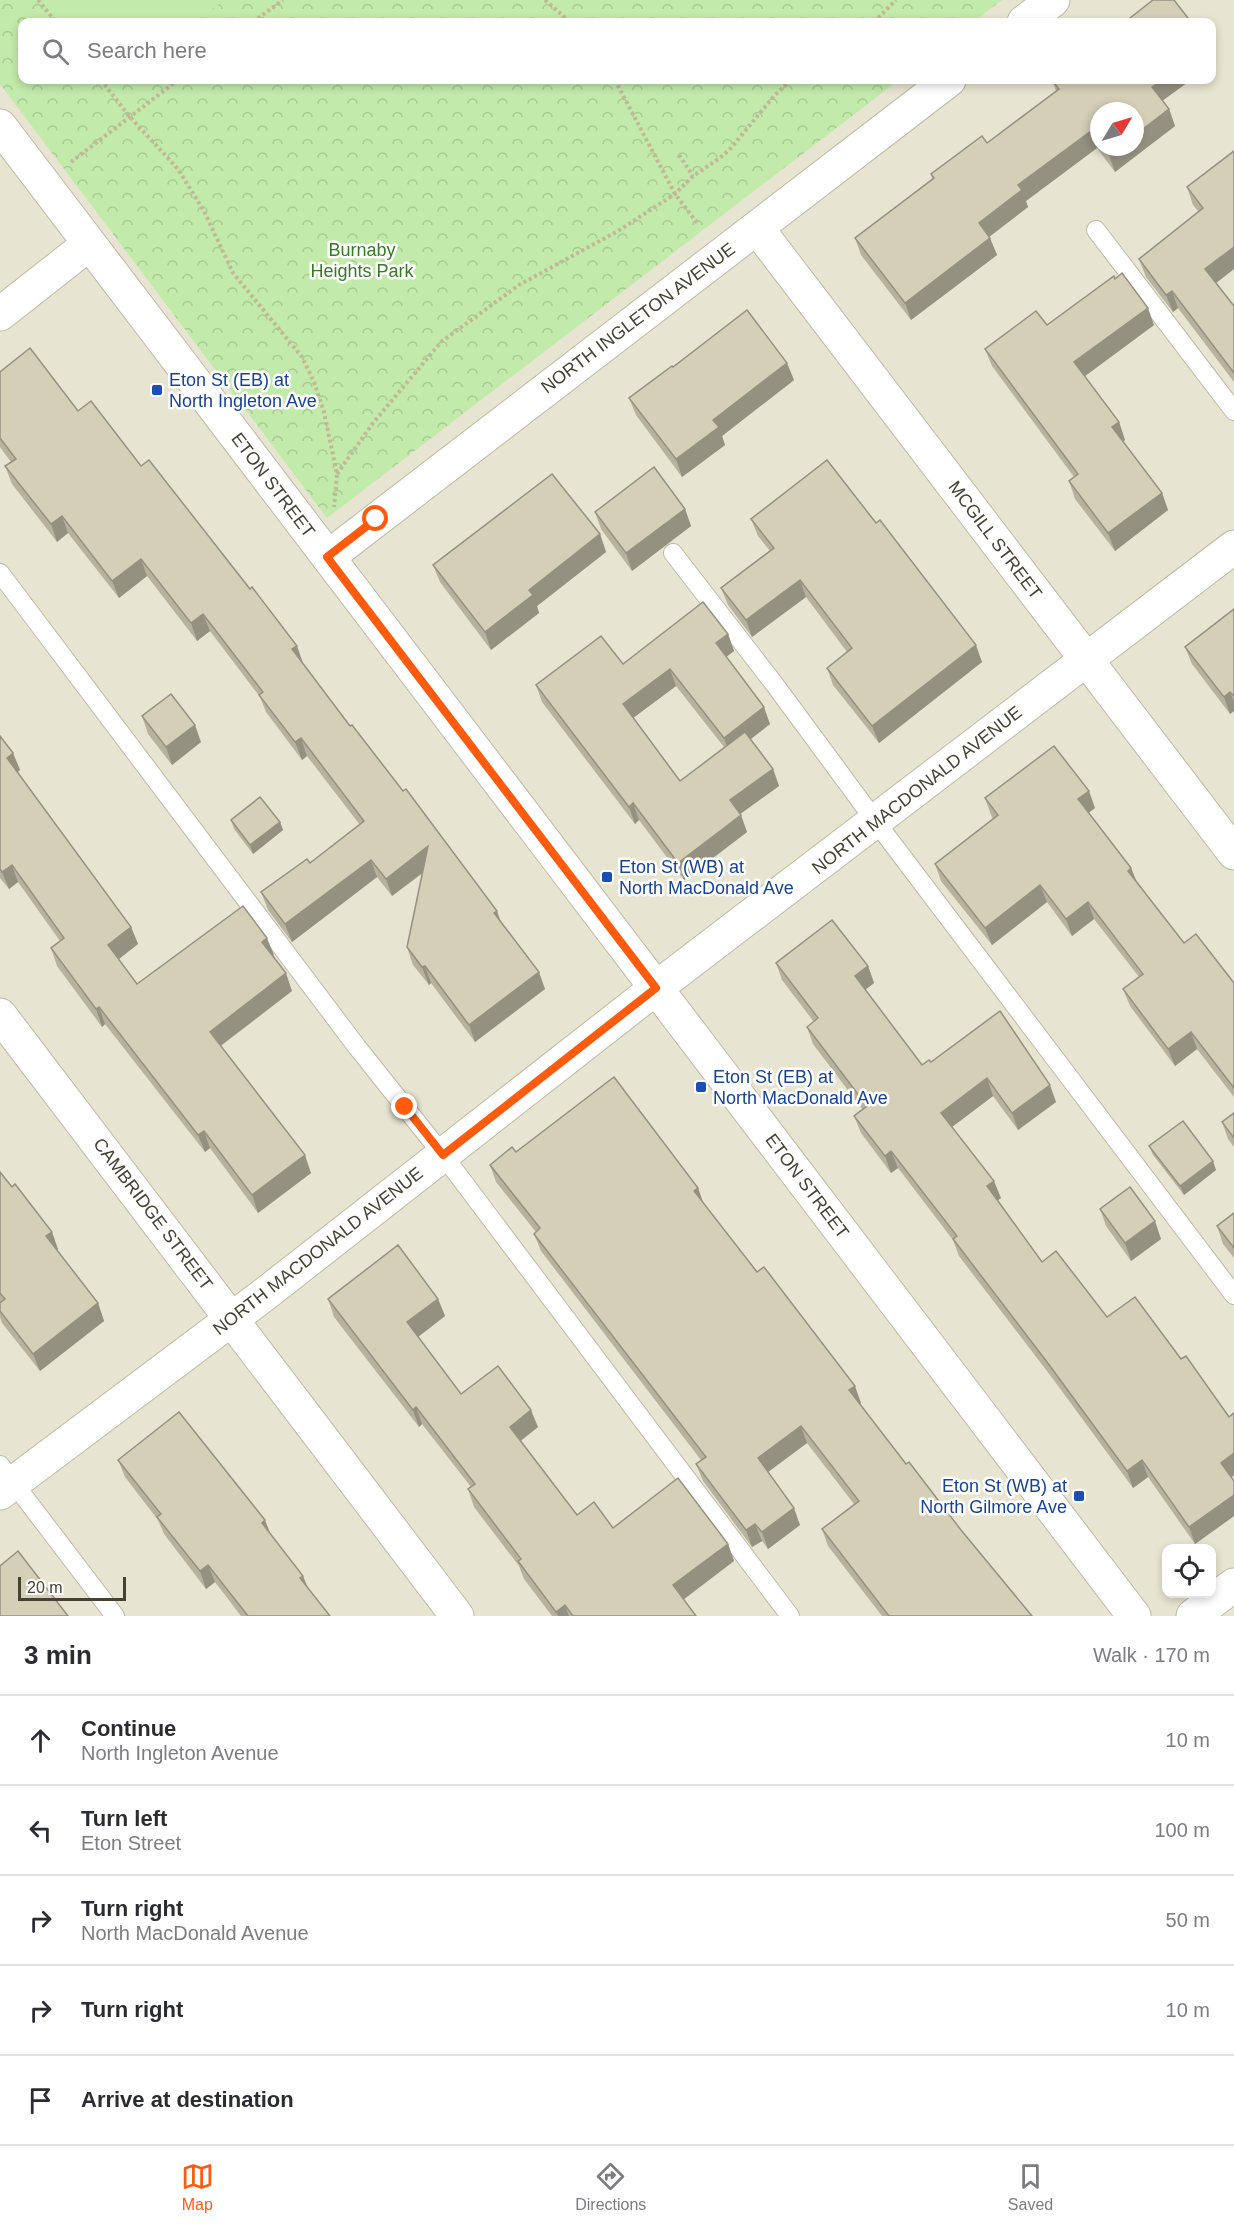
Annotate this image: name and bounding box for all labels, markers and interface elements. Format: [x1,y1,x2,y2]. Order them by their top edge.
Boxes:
search box [18,18,1216,84]
icon: search [39,35,72,68]
text: Search here [87,38,207,63]
north arrow [1090,102,1144,156]
street label: NORTH INGLETON AVENUE [537,239,739,397]
park label: Burnaby Heights Park [310,240,415,281]
place label: Eton St (EB) at North Ingleton Ave [169,370,317,411]
marker: Eton St (EB) at North Ingleton Ave [150,383,164,397]
street label: ETON STREET [227,429,319,541]
street label: MCGILL STREET [944,477,1046,603]
route start [362,505,388,531]
street label: NORTH MACDONALD AVENUE [808,702,1026,878]
place label: Eton St (WB) at North MacDonald Ave [619,857,794,898]
marker: Eton St (WB) at North MacDonald Ave [600,870,614,884]
place label: Eton St (EB) at North MacDonald Ave [713,1067,888,1108]
marker: Eton St (EB) at North MacDonald Ave [694,1080,708,1094]
route end [391,1093,417,1119]
street label: ETON STREET [761,1130,853,1242]
street label: CAMBRIDGE STREET [89,1134,217,1294]
street label: NORTH MACDONALD AVENUE [209,1163,427,1339]
place label: Eton St (WB) at North Gilmore Ave [920,1476,1067,1517]
marker: Eton St (WB) at North Gilmore Ave [1072,1489,1086,1503]
map controls [1162,1544,1216,1598]
button: locate [1162,1544,1216,1598]
scale bar [18,1574,126,1602]
text: 20 m [27,1579,63,1596]
text: 3 min [24,1640,92,1670]
text: Walk · 170 m [1093,1644,1210,1666]
text: Continue [81,1716,176,1741]
icon: ahead [24,1724,57,1757]
text: 10 m [1166,1729,1210,1751]
text: North Ingleton Avenue [81,1742,279,1764]
text: Turn left [81,1806,167,1831]
icon: left [24,1814,57,1847]
text: 100 m [1154,1819,1210,1841]
text: Eton Street [81,1832,181,1854]
text: Turn right [81,1896,183,1921]
icon: right [24,1904,57,1937]
text: 50 m [1166,1909,1210,1931]
text: North MacDonald Avenue [81,1922,309,1944]
icon: right [24,1994,57,2027]
text: Turn right [81,1997,183,2022]
text: 10 m [1166,1999,1210,2021]
icon: arrive [24,2084,57,2117]
text: Arrive at destination [81,2087,294,2112]
tab: Map [181,2160,214,2214]
tab: Directions [575,2160,646,2214]
tab: Saved [1008,2160,1053,2214]

